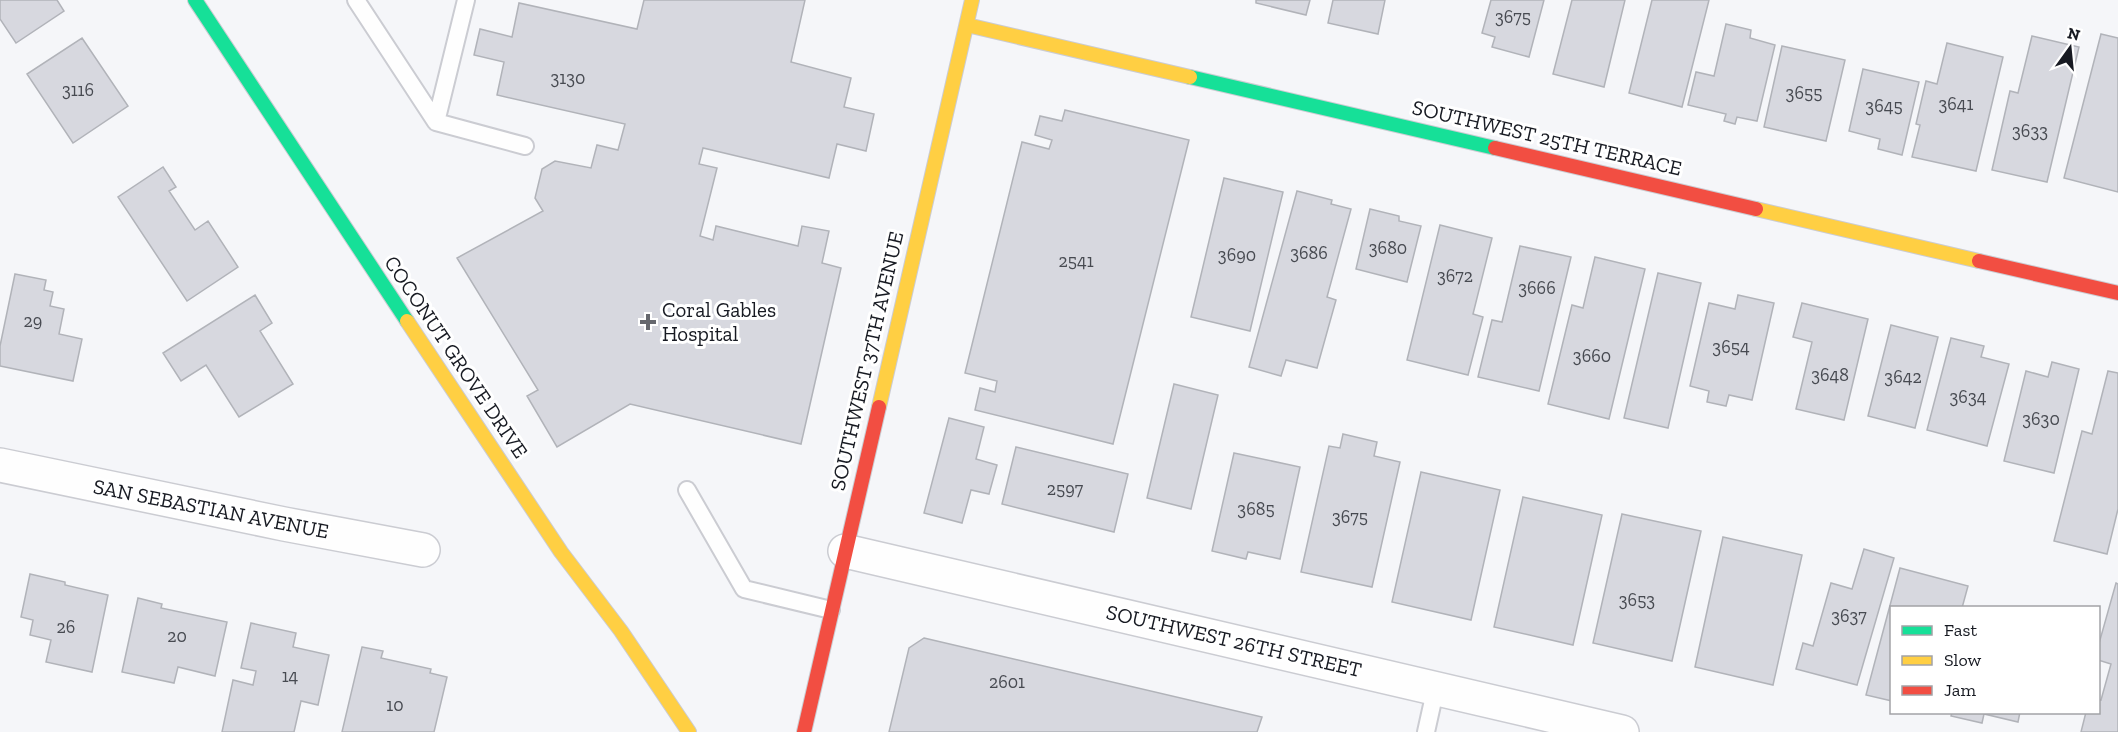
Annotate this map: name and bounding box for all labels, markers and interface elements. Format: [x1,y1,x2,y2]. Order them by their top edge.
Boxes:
house number: 3675 [1495,6,1531,28]
north arrow [2040,18,2100,78]
text: N [2065,23,2082,45]
house number: 3130 [551,67,585,89]
house number: 3116 [62,79,94,101]
house number: 3655 [1786,82,1822,104]
house number: 3641 [1939,93,1974,115]
street label: SOUTHWEST 25TH TERRACE [1410,94,1684,181]
house number: 3645 [1865,95,1903,117]
house number: 3633 [2012,120,2048,142]
street label: SOUTHWEST 37TH AVENUE [825,229,909,493]
house number: 3680 [1369,237,1407,259]
house number: 3686 [1290,242,1328,264]
house number: 3690 [1218,244,1256,266]
house number: 2541 [1058,250,1094,272]
street label: COCONUT GROVE DRIVE [379,251,533,463]
house number: 3672 [1437,265,1473,287]
house number: 3666 [1518,277,1556,299]
place label: Coral Gables Hospital [662,297,776,346]
house number: 29 [24,310,42,332]
marker: Coral Gables Hospital [639,313,657,331]
house number: 3654 [1712,336,1750,358]
house number: 3660 [1573,345,1611,367]
house number: 3648 [1811,364,1849,386]
house number: 3642 [1884,366,1922,388]
house number: 3634 [1950,386,1987,408]
house number: 3630 [2022,408,2060,430]
street label: SAN SEBASTIAN AVENUE [91,473,331,544]
house number: 2597 [1047,478,1084,500]
house number: 3685 [1237,498,1275,520]
house number: 3675 [1332,506,1368,528]
house number: 3653 [1619,589,1655,611]
street label: SOUTHWEST 26TH STREET [1104,599,1364,682]
house number: 3637 [1831,605,1867,627]
legend [1890,606,2100,714]
house number: 26 [57,616,75,638]
text: Fast [1944,619,1977,641]
house number: 20 [167,625,187,647]
text: Slow [1944,649,1981,671]
house number: 14 [282,665,299,687]
house number: 2601 [989,671,1025,693]
text: Jam [1944,679,1976,701]
house number: 10 [386,694,404,716]

